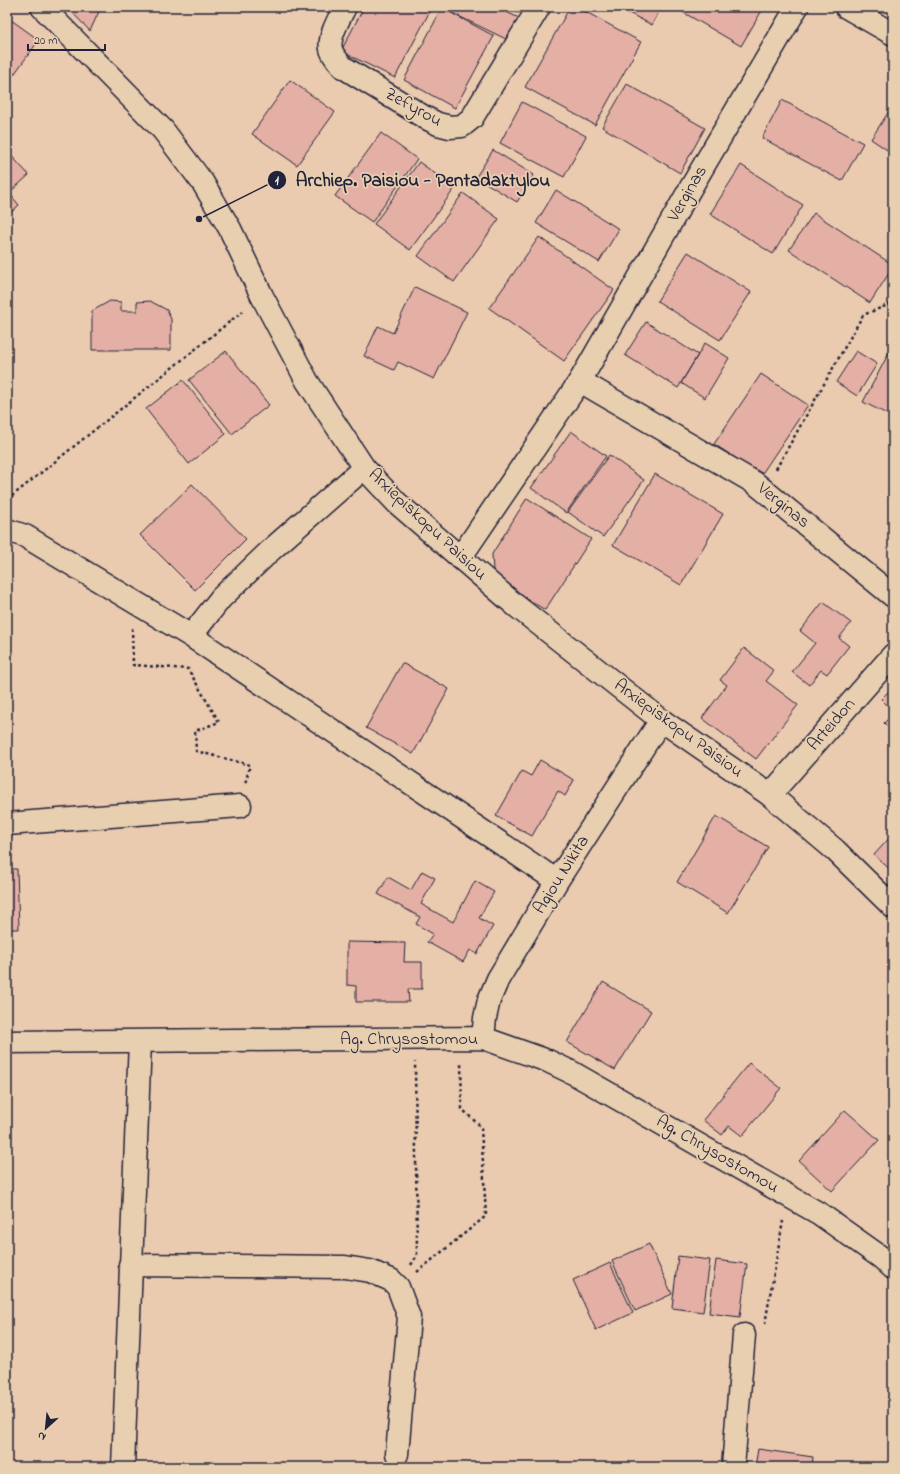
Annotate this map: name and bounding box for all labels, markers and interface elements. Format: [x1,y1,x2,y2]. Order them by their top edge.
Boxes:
scale bar [28,26,105,52]
text: 20 m [34,32,57,50]
street label: Zefyrou [380,82,446,134]
street label: Verginas [661,161,715,228]
callout: Archiep. Paisiou - Pentadaktylou [267,164,558,195]
text: Archiep. Paisiou - Pentadaktylou [296,168,550,197]
text: 1 [275,172,279,190]
street label: Arxiepiskopu Paisiou [362,463,492,587]
street label: Verginas [750,476,815,536]
street label: Arxiepiskopu Paisiou [608,673,748,785]
street label: Arteidon [802,693,862,757]
street label: Agiou Nikita [527,830,597,920]
street label: Ag. Chrysostomou [340,1027,478,1054]
street label: Ag. Chrysostomou [650,1109,783,1202]
north arrow [26,1408,66,1448]
text: N [35,1427,49,1445]

